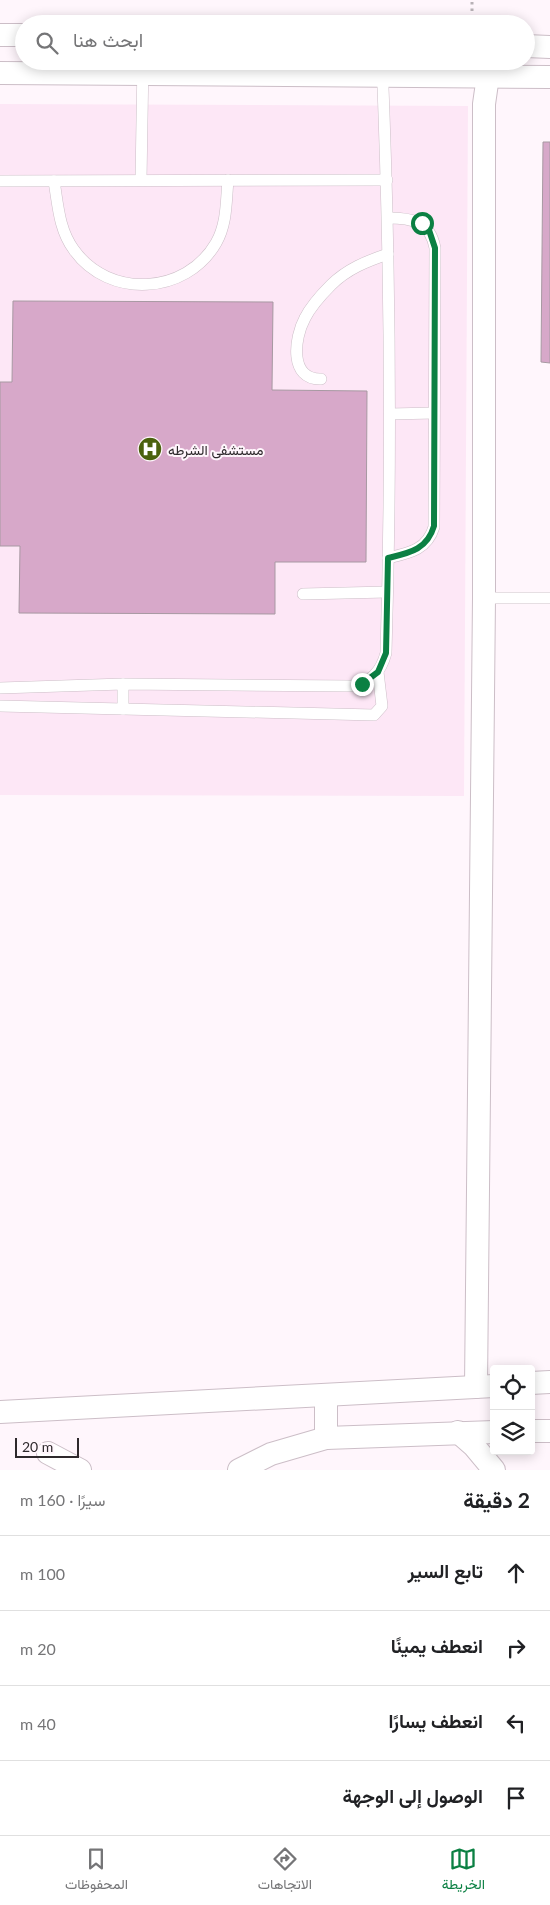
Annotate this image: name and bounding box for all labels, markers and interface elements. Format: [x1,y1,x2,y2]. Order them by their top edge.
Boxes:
search box [15,15,535,70]
text: ابحث هنا [73,28,143,51]
icon: search [33,29,61,57]
route start [411,212,434,235]
hospital icon: مستشفى الشرطه [137,436,163,462]
place label: مستشفى الشرطه [168,441,264,459]
route end [351,673,374,696]
map controls [490,1365,535,1455]
button: locate [490,1365,535,1410]
button: layers [490,1410,535,1455]
scale bar [15,1435,79,1458]
text: 20 m [22,1438,53,1455]
text: 2 دقيقة [463,1487,530,1512]
text: سيرًا · 160 m [20,1490,105,1509]
text: تابع السير [408,1559,483,1582]
icon: ahead [502,1559,530,1587]
text: 100 m [20,1564,65,1583]
text: انعطف يمينًا [391,1634,483,1657]
icon: right [502,1634,530,1662]
text: 20 m [20,1639,56,1658]
text: انعطف يسارًا [388,1709,483,1732]
icon: left [502,1709,530,1737]
text: 40 m [20,1714,56,1733]
text: الوصول إلى الوجهة [342,1784,483,1807]
icon: arrive [502,1784,530,1812]
tab: المحفوظات [65,1845,128,1897]
tab: الاتجاهات [258,1845,312,1897]
tab: الخريطة [442,1845,485,1897]

